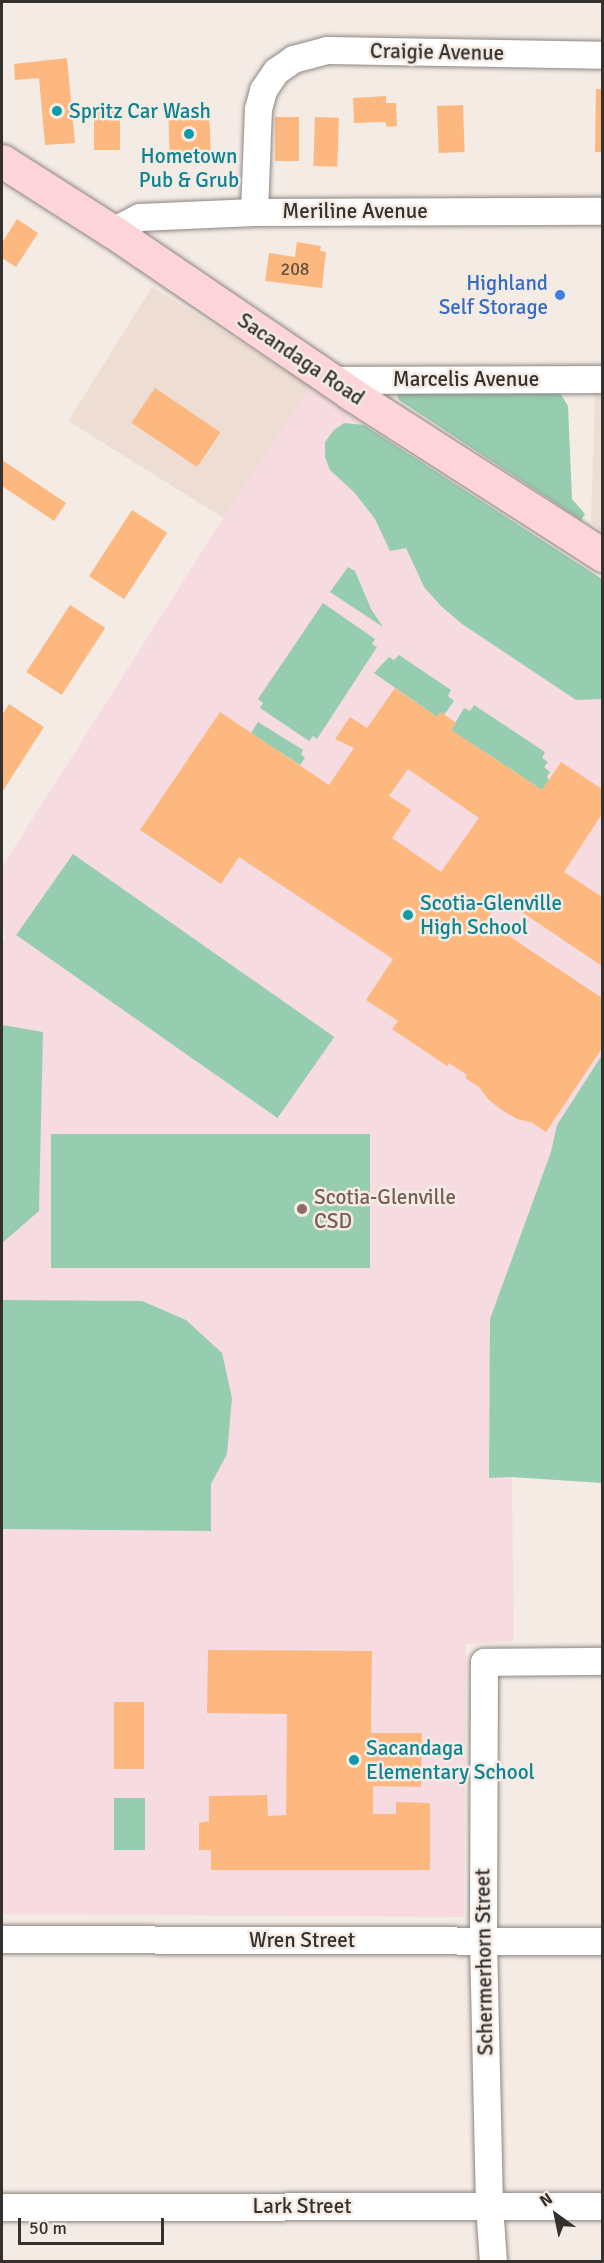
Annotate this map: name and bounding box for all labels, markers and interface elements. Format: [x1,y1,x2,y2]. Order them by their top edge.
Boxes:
street label: Craigie Avenue [370,38,504,66]
place label: Spritz Car Wash [69,98,211,124]
marker: Spritz Car Wash [50,104,64,118]
marker: Hometown Pub & Grub [182,127,196,141]
place label: Hometown Pub & Grub [139,143,239,193]
street label: Meriline Avenue [282,198,428,224]
house number: 208 [280,258,310,280]
place label: Highland Self Storage [439,270,548,320]
marker: Highland Self Storage [553,288,567,302]
street label: Sacandaga Road [233,307,369,411]
street label: Marcelis Avenue [393,366,539,392]
place label: Scotia-Glenville High School [420,890,562,940]
marker: Scotia-Glenville High School [401,908,415,922]
place label: Scotia-Glenville CSD [314,1184,456,1234]
marker: Scotia-Glenville CSD [295,1202,309,1216]
place label: Sacandaga Elementary School [366,1735,535,1785]
marker: Sacandaga Elementary School [347,1753,361,1767]
street label: Schermerhorn Street [470,1868,498,2056]
street label: Wren Street [249,1927,355,1953]
north arrow [526,2185,586,2245]
text: N [536,2188,556,2211]
street label: Lark Street [253,2193,351,2219]
scale bar [21,2206,166,2244]
text: 50 m [29,2217,67,2239]

